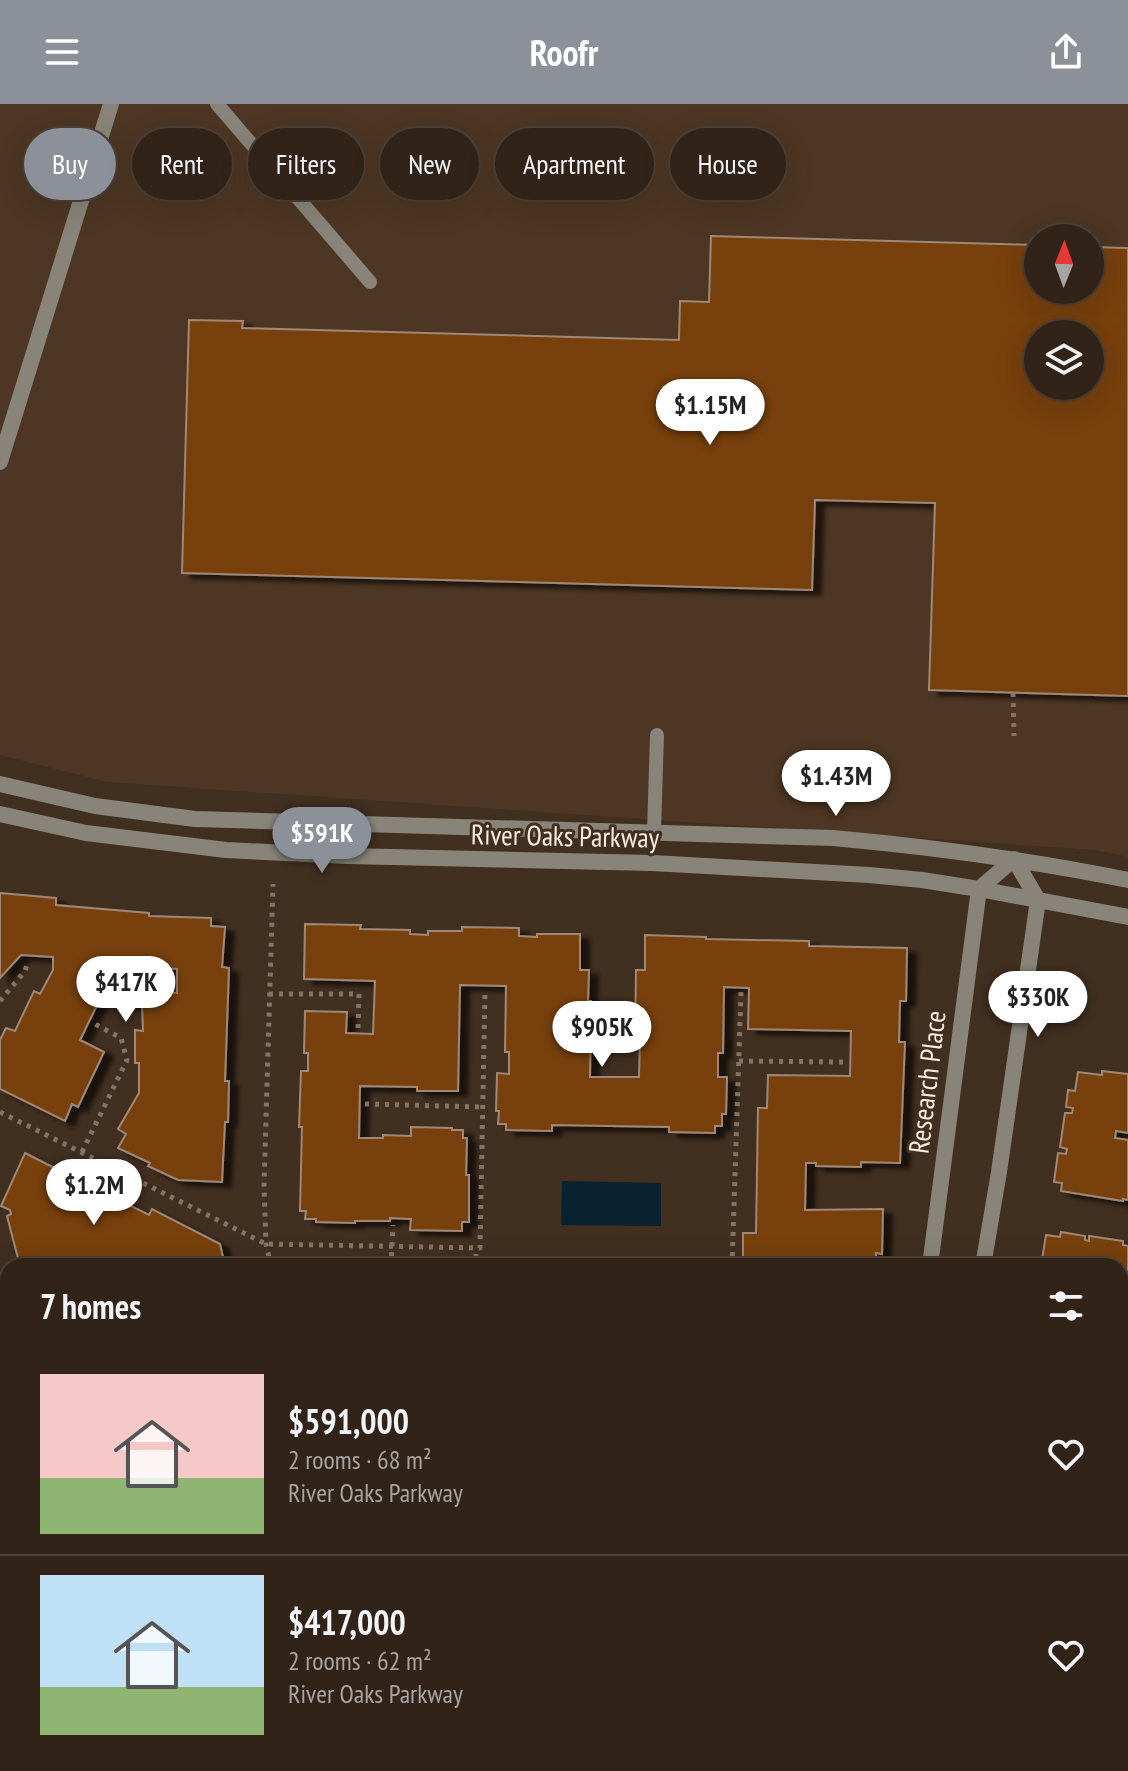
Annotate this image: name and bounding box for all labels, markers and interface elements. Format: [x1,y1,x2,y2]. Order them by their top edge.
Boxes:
text: Roofr [530,29,598,76]
icon: menu [40,30,84,74]
icon: share [1044,30,1088,74]
chip: Buy [24,128,116,200]
chip: Rent [132,128,232,200]
chip: Filters [248,128,364,200]
chip: New [380,128,479,200]
chip: Apartment [495,128,654,200]
chip: House [670,128,786,200]
north arrow [1024,224,1104,304]
map controls [1024,224,1104,400]
button: layers [1024,320,1104,400]
pin: $1.15M [645,379,775,447]
text: $1.15M [674,388,746,421]
pin: $1.43M [771,750,901,818]
text: $1.43M [800,759,872,792]
pin: $591K [266,807,378,875]
street label: River Oaks Parkway [471,815,660,856]
text: $591K [290,816,354,849]
pin: $417K [70,956,182,1024]
text: $417K [94,965,158,998]
pin: $330K [982,971,1094,1039]
text: $330K [1006,980,1070,1013]
pin: $905K [546,1001,658,1069]
street label: Research Place [899,1008,954,1155]
text: $905K [570,1010,634,1043]
pin: $1.2M [38,1159,150,1227]
text: $1.2M [64,1168,124,1201]
text: 7 homes [40,1284,141,1328]
icon: filters [1044,1284,1088,1328]
text: $591,000 [288,1399,409,1443]
icon: home [104,1406,200,1502]
icon: heart [1044,1432,1088,1476]
text: 2 rooms · 68 m² [288,1443,432,1476]
text: River Oaks Parkway [288,1476,463,1509]
text: $417,000 [288,1600,406,1644]
icon: home [104,1607,200,1703]
icon: heart [1044,1633,1088,1677]
text: 2 rooms · 62 m² [288,1644,432,1677]
text: River Oaks Parkway [288,1677,463,1710]

